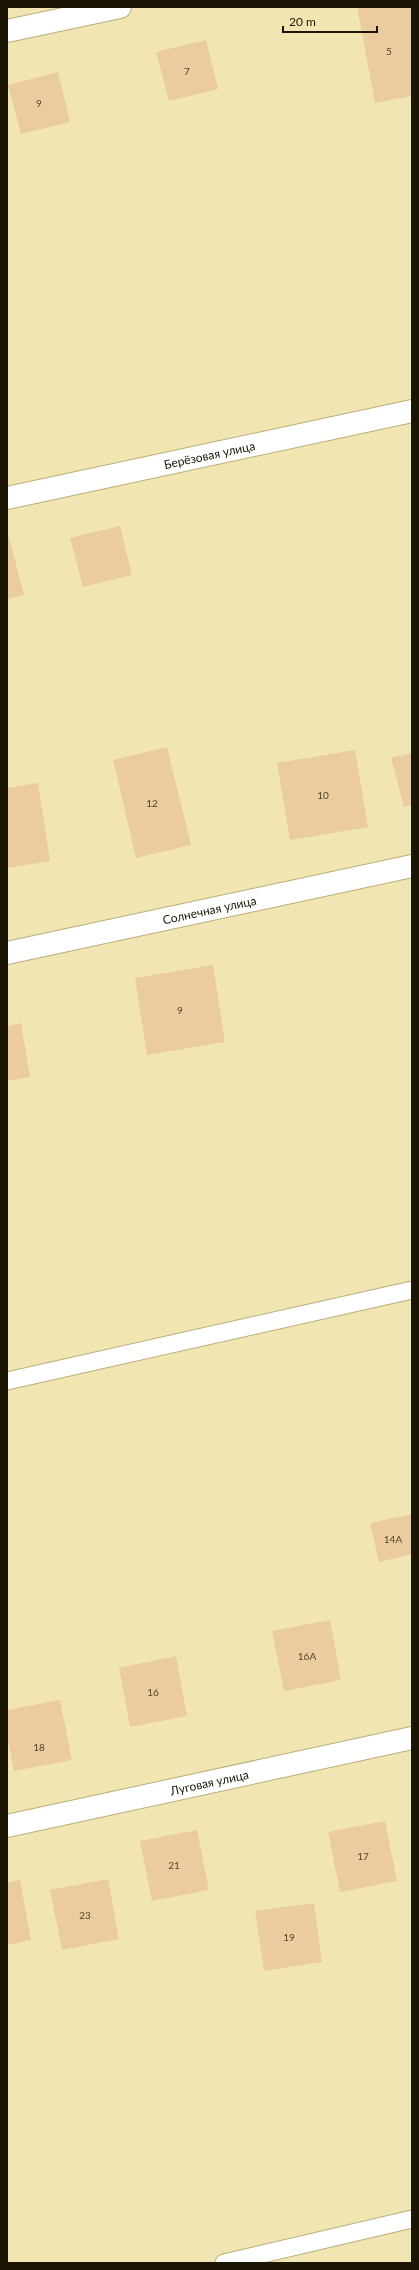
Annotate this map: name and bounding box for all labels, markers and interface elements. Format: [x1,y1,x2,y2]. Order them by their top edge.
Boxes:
scale bar [283,8,377,34]
text: 20 m [289,14,316,29]
house number: 5 [386,45,392,57]
house number: 7 [184,65,190,77]
house number: 9 [36,97,42,109]
street label: Берёзовая улица [162,437,256,472]
house number: 10 [317,789,329,801]
house number: 12 [146,797,158,809]
street label: Солнечная улица [161,892,258,927]
house number: 9 [177,1004,183,1016]
house number: 14А [384,1533,402,1545]
house number: 16А [298,1650,316,1662]
house number: 16 [147,1686,159,1698]
house number: 18 [33,1741,45,1753]
street label: Луговая улица [168,1766,250,1798]
house number: 17 [357,1850,369,1862]
house number: 21 [168,1859,180,1871]
house number: 23 [79,1909,91,1921]
house number: 19 [283,1931,295,1943]

